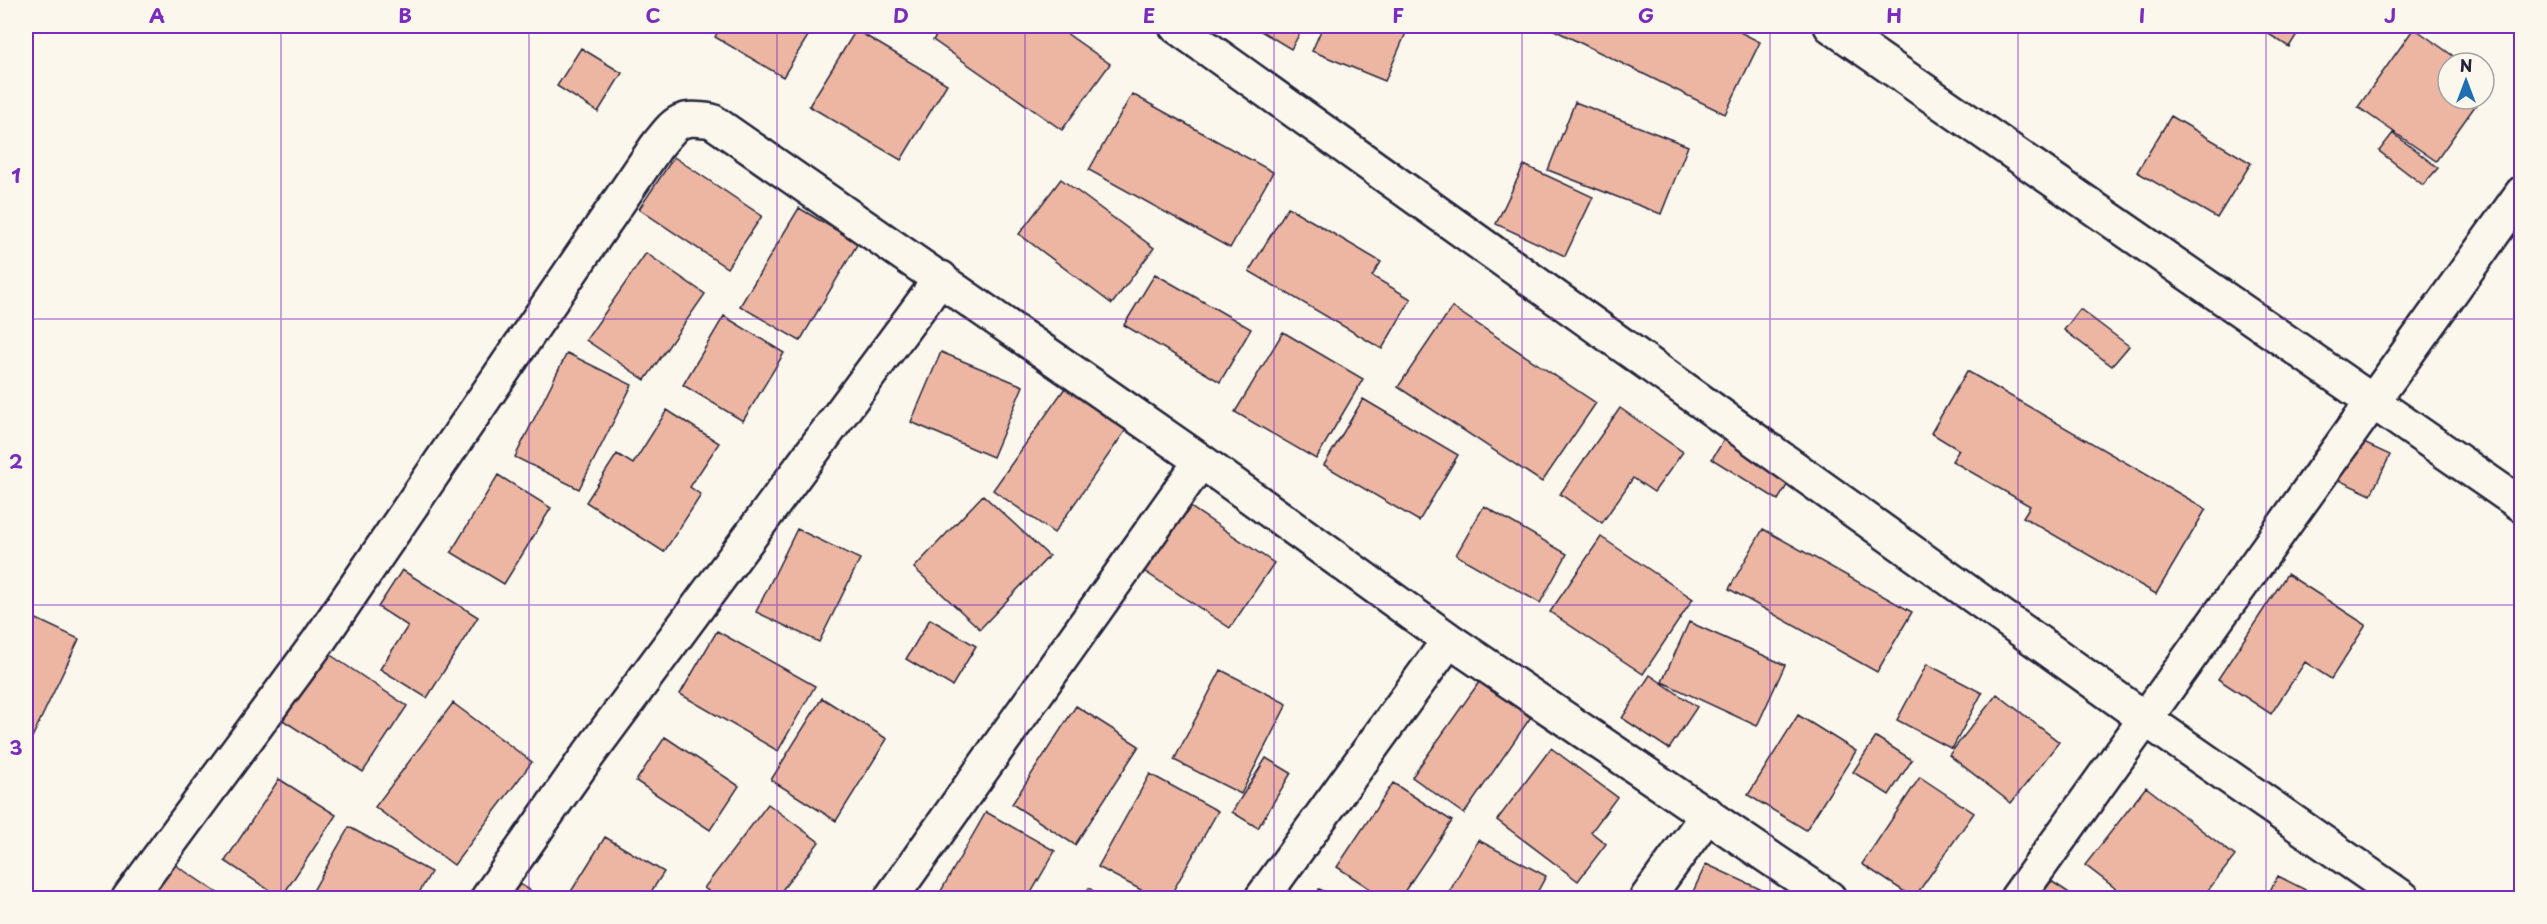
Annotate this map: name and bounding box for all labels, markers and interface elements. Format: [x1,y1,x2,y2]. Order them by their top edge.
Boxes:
text: A [149,0,165,30]
text: B [398,0,412,30]
text: C [645,0,661,30]
text: D [893,0,909,30]
text: E [1143,0,1155,30]
text: F [1392,0,1404,30]
text: G [1638,0,1654,30]
text: H [1886,0,1902,30]
text: I [2139,0,2145,30]
text: J [2384,0,2396,30]
north arrow [2436,51,2496,111]
text: N [2460,53,2472,77]
text: 1 [11,160,21,190]
text: 2 [9,446,23,476]
text: 3 [9,732,23,762]

